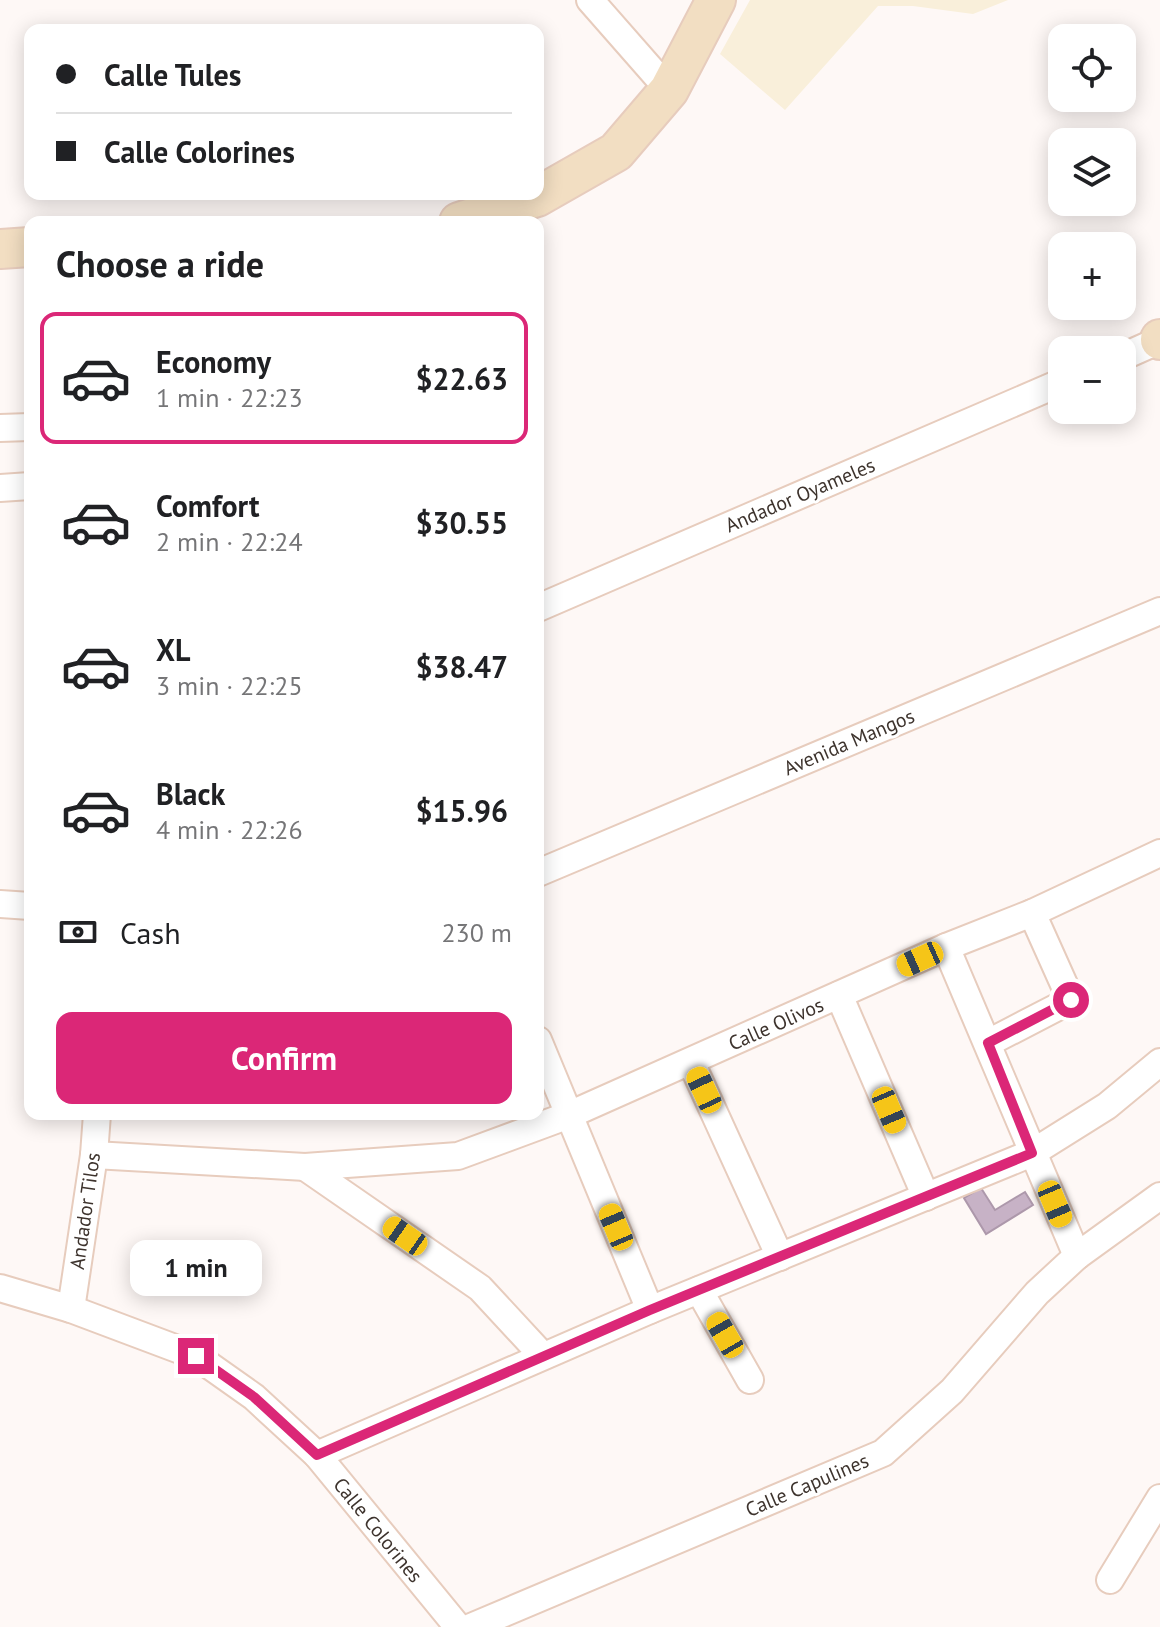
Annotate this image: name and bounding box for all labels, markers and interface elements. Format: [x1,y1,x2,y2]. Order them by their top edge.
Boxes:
map controls [1048,24,1136,424]
button: locate [1048,24,1136,112]
text: Calle Tules [104,55,241,94]
button: layers [1048,128,1136,216]
text: Calle Colorines [104,132,295,171]
button: + [1048,232,1136,320]
text: Choose a ride [56,240,264,287]
button: − [1048,336,1136,424]
icon: car [60,342,132,414]
text: Economy [156,342,271,381]
text: $22.63 [416,359,508,398]
text: 1 min · 22:23 [156,381,303,414]
street label: Andador Oyameles [721,452,879,538]
icon: car [60,486,132,558]
text: Comfort [156,486,259,525]
text: $30.55 [416,503,508,542]
text: 2 min · 22:24 [156,525,303,558]
icon: car [60,630,132,702]
text: XL [156,630,190,669]
text: $38.47 [416,647,508,686]
text: 3 min · 22:25 [156,669,303,702]
street label: Avenida Mangos [780,703,918,781]
icon: car [60,774,132,846]
text: Black [156,774,225,813]
text: $15.96 [416,791,508,830]
text: 4 min · 22:26 [156,813,303,846]
icon: cash [56,910,100,954]
text: Cash [120,913,181,952]
text: 230 m [441,916,512,949]
car [893,938,947,980]
route start [1053,982,1089,1018]
street label: Calle Olivos [724,991,828,1057]
button: Confirm [56,1012,512,1104]
car [683,1063,725,1117]
car [869,1083,909,1137]
street label: Andador Tilos [64,1151,106,1271]
car [1035,1177,1075,1231]
car [596,1200,636,1254]
car [378,1212,432,1260]
callout: 1 min [130,1240,262,1296]
text: 1 min [164,1251,228,1284]
car [703,1308,747,1362]
route end [178,1338,214,1374]
street label: Calle Capulines [741,1447,873,1523]
street label: Calle Colorines [328,1472,428,1588]

